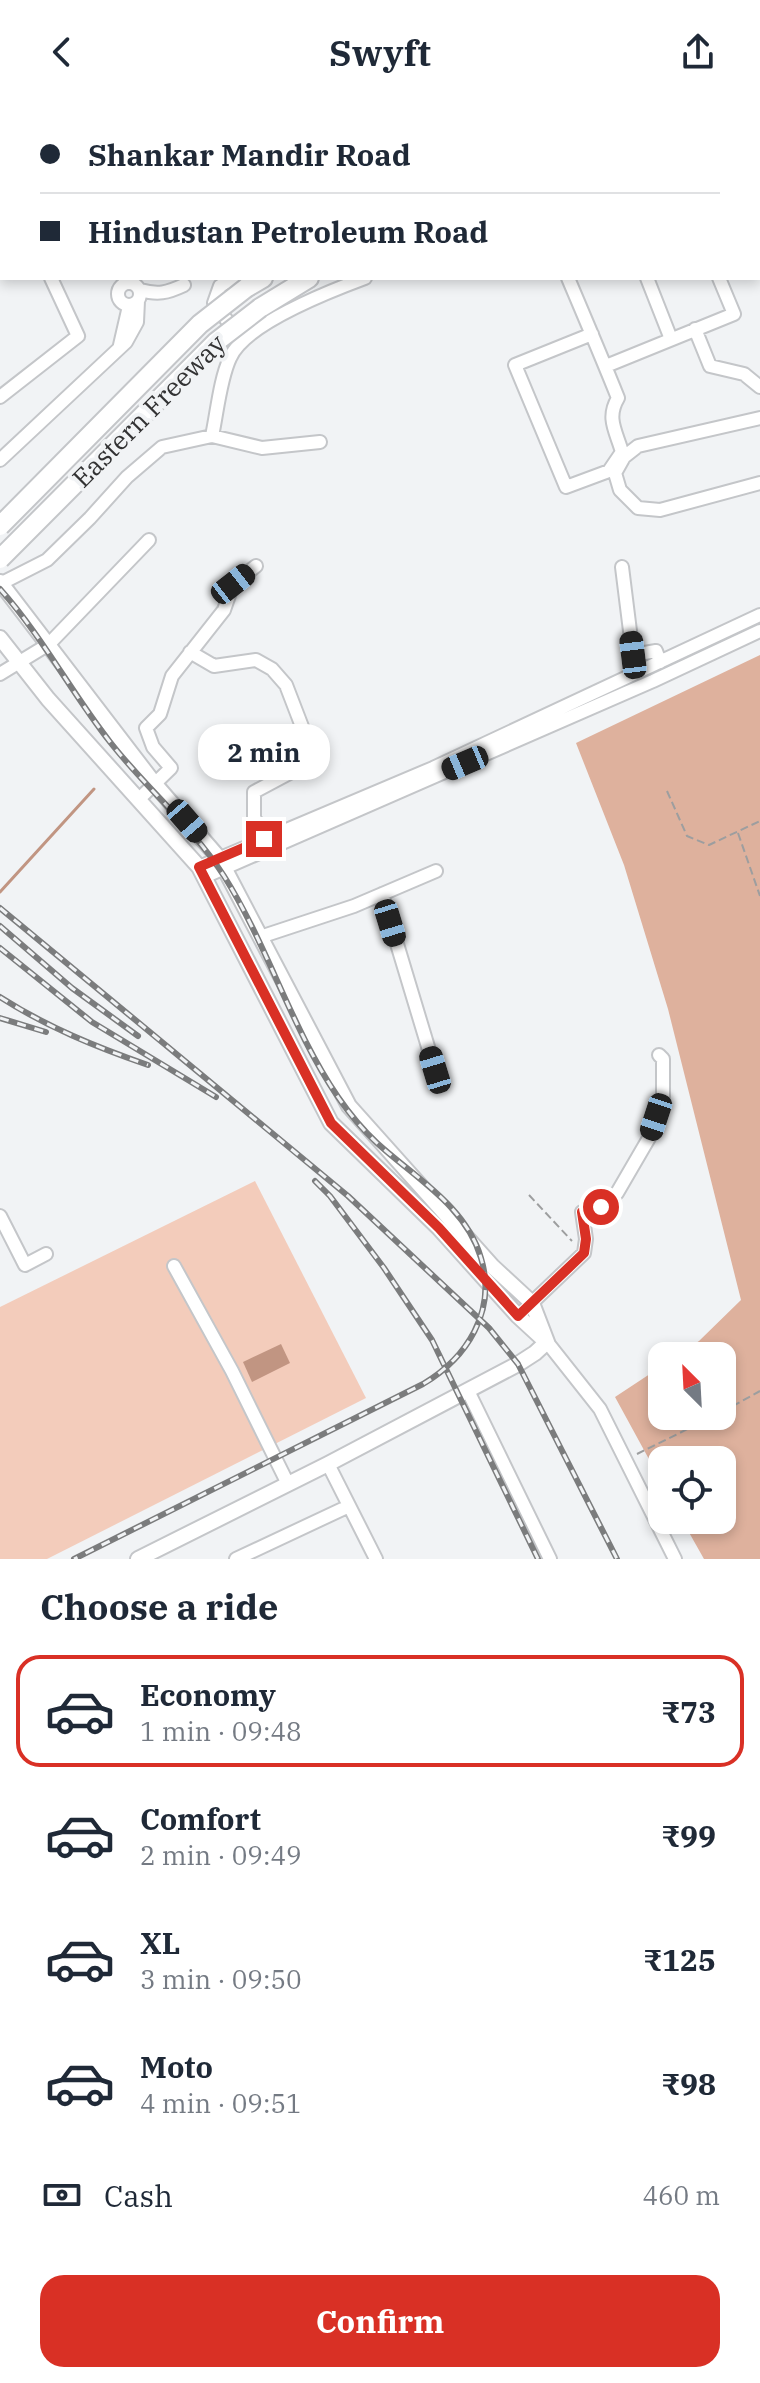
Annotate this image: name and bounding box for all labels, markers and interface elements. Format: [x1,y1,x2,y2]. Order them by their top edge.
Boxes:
text: Swyft [329,29,431,76]
icon: back [40,30,84,74]
icon: share [676,30,720,74]
text: Shankar Mandir Road [88,135,411,174]
text: Hindustan Petroleum Road [88,212,488,251]
street label: Eastern Freeway [64,326,232,494]
car [207,560,259,608]
car [618,630,648,680]
callout: 2 min [198,723,330,779]
text: 2 min [228,735,300,769]
car [438,743,492,783]
car [162,795,212,847]
route end [246,821,282,857]
car [372,897,408,949]
car [417,1044,453,1096]
car [637,1090,675,1144]
route start [583,1189,619,1225]
north arrow [648,1342,736,1430]
map controls [648,1342,736,1534]
button: locate [648,1446,736,1534]
text: Choose a ride [40,1583,279,1630]
icon: car [44,1675,116,1747]
text: Economy [140,1675,276,1714]
text: ₹73 [661,1692,716,1731]
text: 1 min · 09:48 [140,1714,302,1748]
icon: car [44,1799,116,1871]
text: Comfort [140,1799,261,1838]
text: ₹99 [661,1816,716,1855]
text: 2 min · 09:49 [140,1838,302,1872]
icon: car [44,1923,116,1995]
text: XL [140,1923,180,1962]
text: ₹125 [643,1940,716,1979]
text: 3 min · 09:50 [140,1962,302,1996]
icon: car [44,2047,116,2119]
text: Moto [140,2047,213,2086]
text: ₹98 [661,2064,716,2103]
text: 4 min · 09:51 [140,2086,302,2120]
icon: cash [40,2173,84,2217]
text: Cash [104,2176,173,2215]
text: 460 m [642,2178,720,2212]
button: Confirm [40,2275,720,2367]

